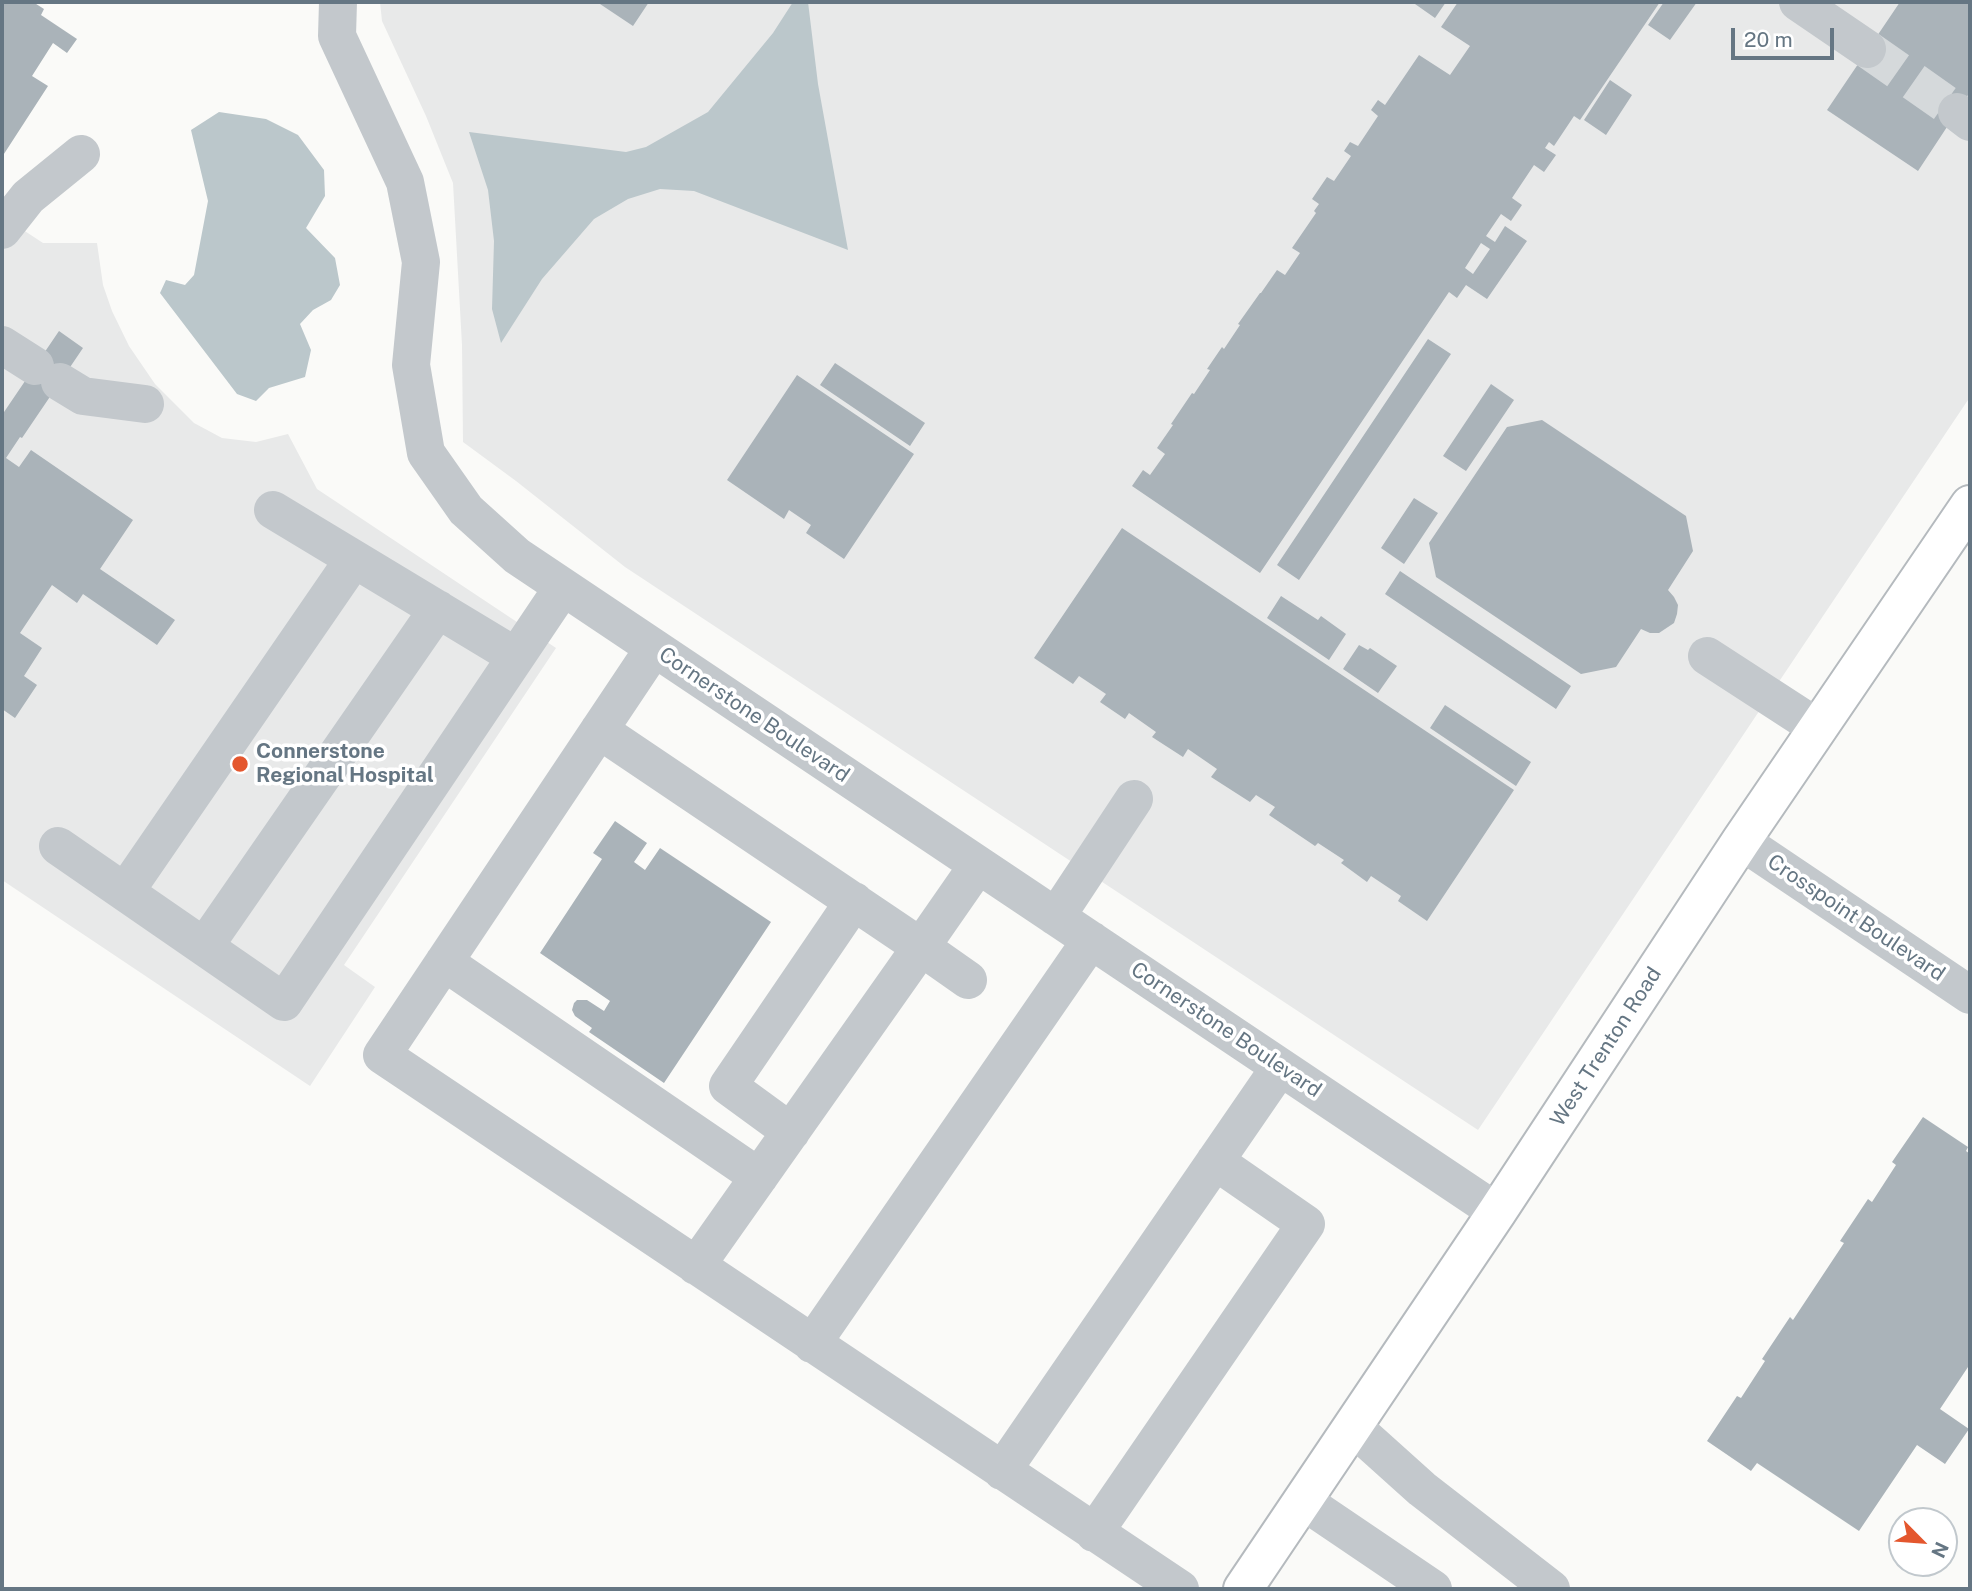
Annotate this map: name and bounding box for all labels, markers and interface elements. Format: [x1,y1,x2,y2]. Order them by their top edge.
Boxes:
scale bar [1734,14,1837,58]
text: 20 m [1744,27,1793,52]
street label: Cornerstone Boulevard [654,642,854,788]
place label: Connerstone Regional Hospital [256,739,434,789]
marker: Connerstone Regional Hospital [230,754,250,774]
street label: Crosspoint Boulevard [1763,849,1949,987]
street label: Cornerstone Boulevard [1126,957,1326,1103]
street label: West Trenton Road [1545,963,1667,1131]
north arrow [1888,1507,1958,1577]
text: N [1927,1539,1953,1561]

